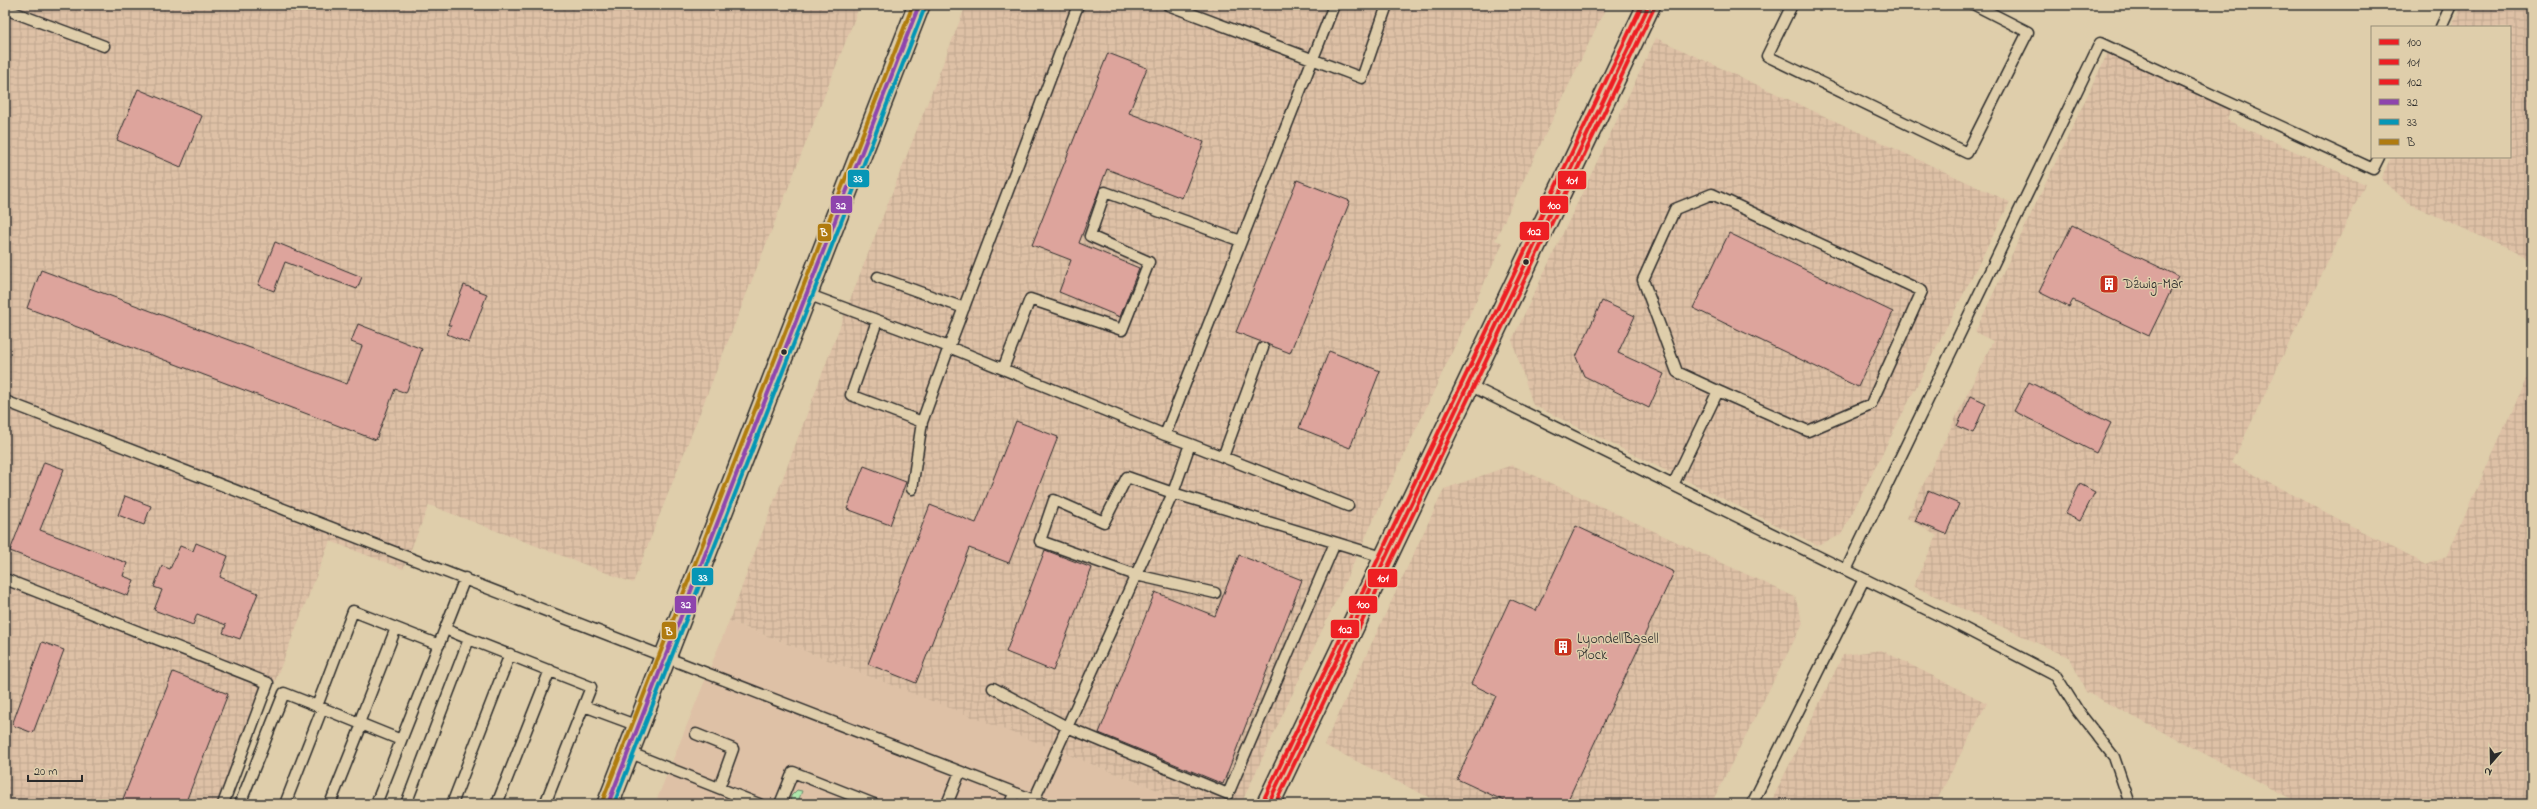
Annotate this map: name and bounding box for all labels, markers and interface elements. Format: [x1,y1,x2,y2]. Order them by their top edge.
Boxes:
legend [2371,26,2511,158]
text: 100 [2407,34,2421,52]
text: 101 [2407,54,2420,72]
text: 102 [2407,74,2422,92]
text: 32 [2407,94,2418,112]
text: 33 [2407,114,2417,132]
text: B [2406,134,2415,152]
line badge: 33 [847,169,870,188]
line badge: 101 [1557,170,1587,190]
text: 33 [852,171,863,187]
text: 101 [1566,173,1578,189]
line badge: 32 [830,195,853,214]
line badge: 100 [1539,195,1569,214]
text: 32 [835,198,847,214]
text: 100 [1547,198,1561,214]
line badge: 102 [1519,221,1550,241]
line badge: B [817,223,832,242]
text: 102 [1527,224,1541,240]
text: B [819,225,828,241]
unlabelled marker [1521,257,1531,267]
building icon: Dźwig-Mar [2098,273,2120,295]
place label: Dźwig-Mar [2122,274,2183,296]
unlabelled marker [779,347,789,357]
line badge: 33 [691,567,714,586]
line badge: 101 [1367,568,1398,588]
text: 33 [697,570,708,586]
text: 101 [1377,571,1389,587]
line badge: 32 [674,595,697,614]
line badge: 100 [1348,595,1378,614]
text: 32 [680,597,692,613]
text: 100 [1356,597,1370,613]
line badge: 102 [1330,619,1360,639]
line badge: B [661,621,677,640]
text: 102 [1338,622,1352,638]
text: B [664,624,673,640]
place label: LyondellBasell Płock [1577,629,1659,666]
building icon: LyondellBasell Płock [1552,636,1574,658]
north arrow [2471,743,2511,783]
scale bar [28,757,82,783]
text: 20 m [34,763,57,781]
text: N [2482,763,2494,780]

